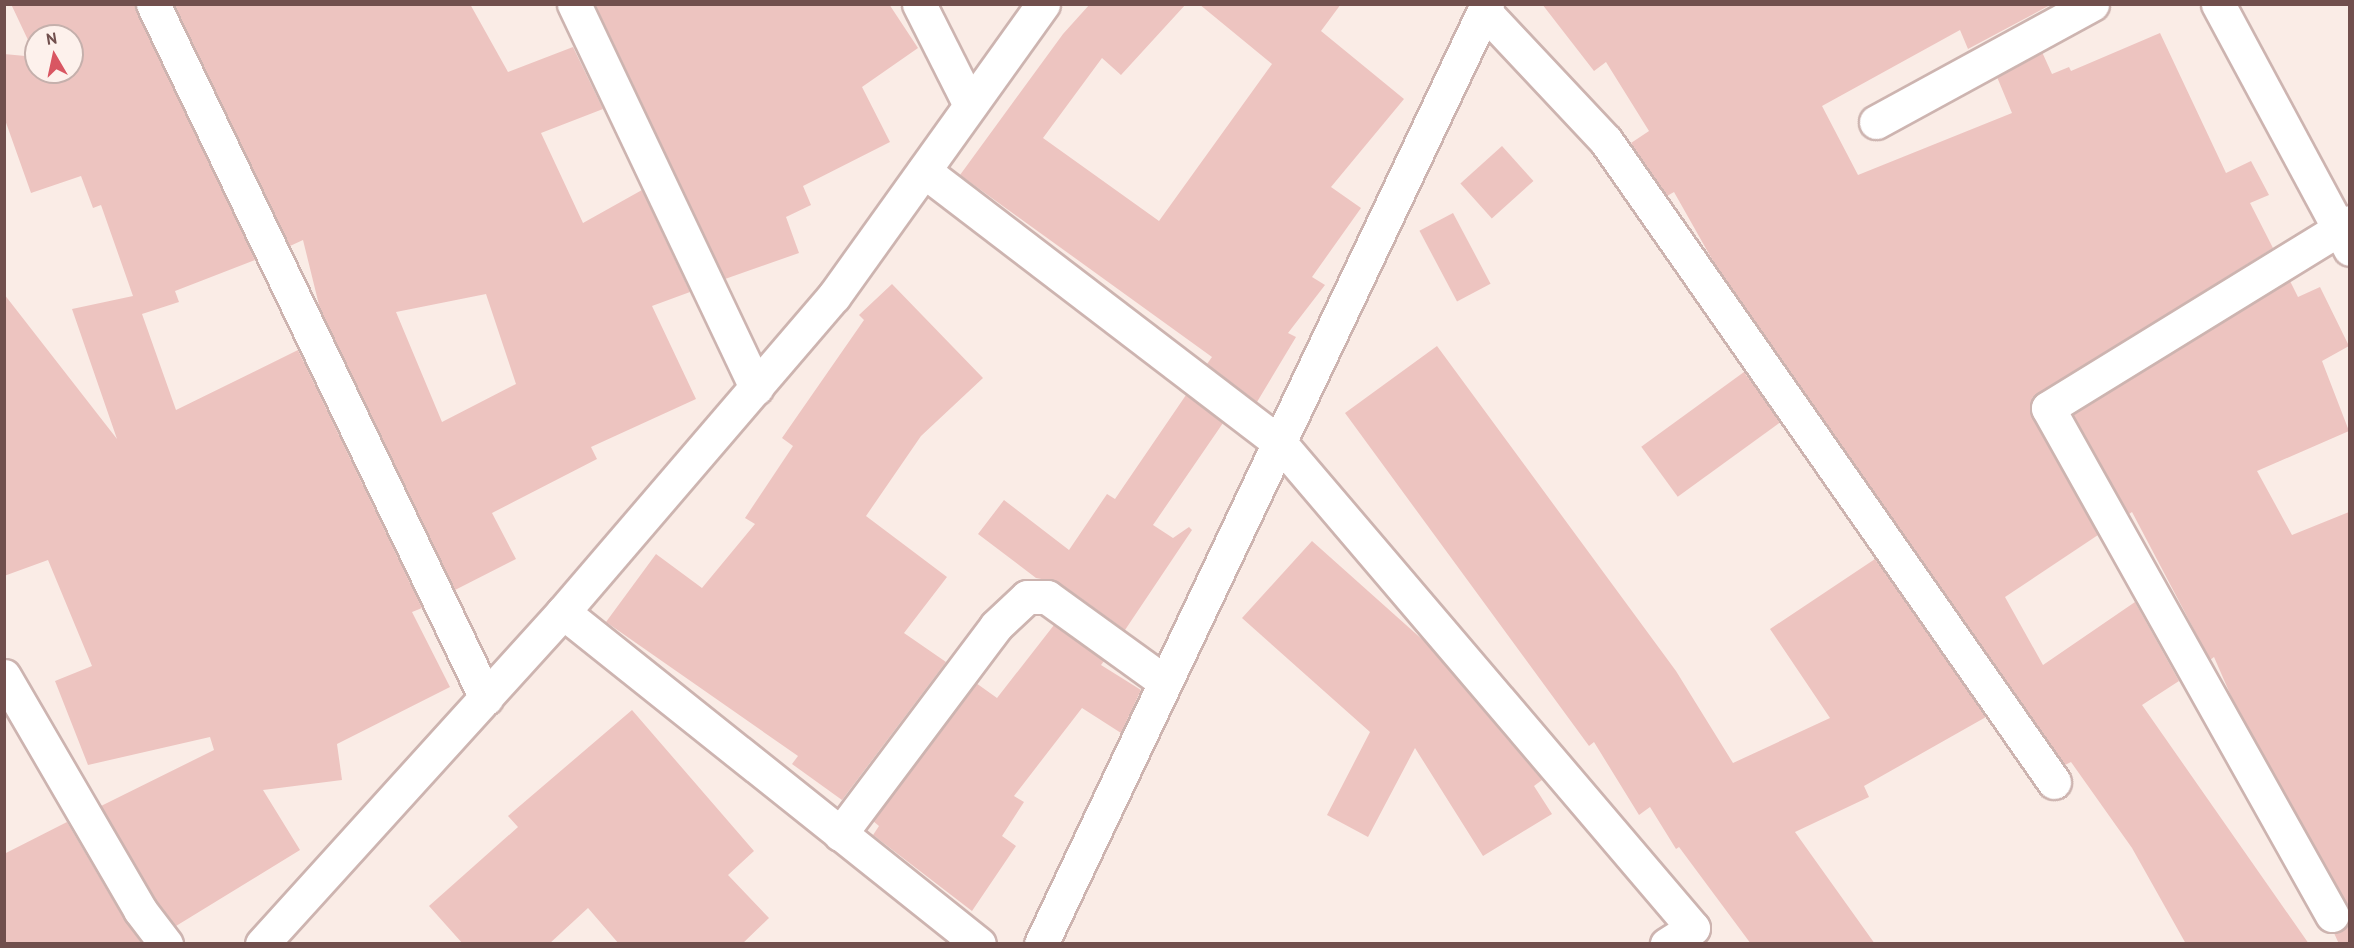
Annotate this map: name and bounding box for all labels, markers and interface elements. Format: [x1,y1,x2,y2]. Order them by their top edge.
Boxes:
north arrow [24,24,84,84]
text: N [45,27,58,49]

